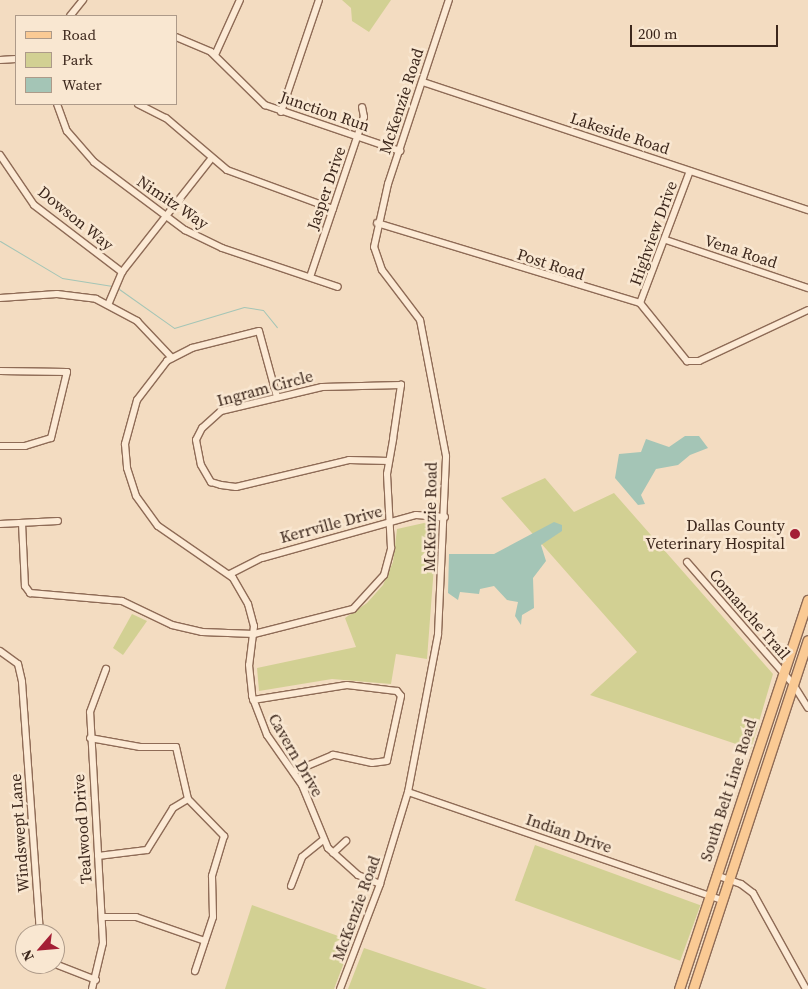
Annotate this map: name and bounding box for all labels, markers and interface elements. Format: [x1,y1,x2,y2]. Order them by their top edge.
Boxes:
legend [15,15,178,105]
scale bar [633,15,780,47]
text: 200 m [638,23,678,44]
text: Road [62,24,96,45]
street label: McKenzie Road [375,46,427,156]
text: Park [62,49,93,70]
text: Water [62,74,102,95]
street label: Junction Run [278,87,372,135]
street label: Lakeside Road [568,108,672,158]
street label: Jasper Drive [303,144,349,232]
street label: Nimitz Way [133,171,213,233]
street label: Highview Drive [625,178,681,288]
street label: Dowson Way [34,182,118,254]
street label: Vena Road [702,230,780,272]
street label: Post Road [515,244,587,284]
street label: Ingram Circle [215,366,315,410]
street label: McKenzie Road [419,462,441,572]
street label: Kerrville Drive [278,501,384,547]
place label: Dallas County Veterinary Hospital [646,515,785,553]
marker: Dallas County Veterinary Hospital [789,528,801,540]
street label: Comanche Trail [705,565,795,663]
street label: Cavern Drive [265,710,327,800]
street label: South Belt Line Road [696,716,760,864]
street label: Windswept Lane [5,773,33,893]
street label: Tealwood Drive [69,773,95,885]
street label: Indian Drive [524,809,614,857]
street label: McKenzie Road [328,853,384,963]
north arrow [15,924,65,974]
text: N [16,946,39,964]

